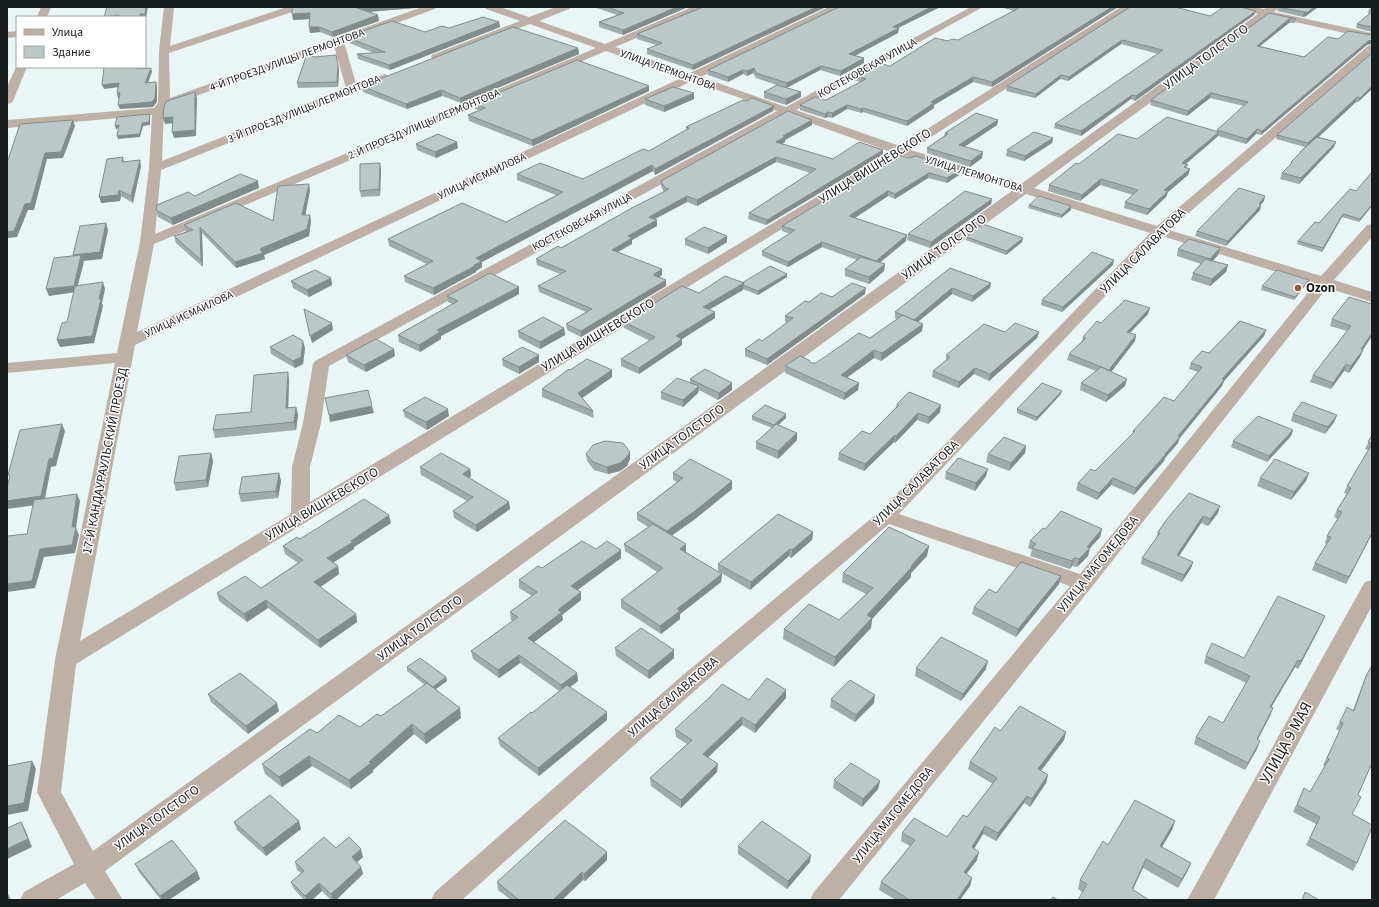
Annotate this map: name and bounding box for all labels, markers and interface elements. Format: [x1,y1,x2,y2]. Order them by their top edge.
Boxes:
legend [16,16,146,68]
street label: УЛИЦА ТОЛСТОГО [1160,20,1252,94]
text: Улица [52,24,83,41]
street label: 4-Й ПРОЕЗД УЛИЦЫ ЛЕРМОНТОВА [208,25,366,95]
street label: КОСТЕКОВСКАЯ УЛИЦА [815,35,919,101]
text: Здание [52,44,91,61]
street label: УЛИЦА ЛЕРМОНТОВА [618,46,718,94]
street label: 3-Й ПРОЕЗД УЛИЦЫ ЛЕРМОНТОВА [225,71,383,147]
street label: 2-Й ПРОЕЗД УЛИЦЫ ЛЕРМОНТОВА [346,85,502,163]
street label: УЛИЦА ВИШНЕВСКОГО [815,124,935,208]
street label: УЛИЦА ИСМАИЛОВА [435,149,529,203]
street label: УЛИЦА ЛЕРМОНТОВА [923,152,1025,196]
street label: КОСТЕКОВСКАЯ УЛИЦА [530,189,634,255]
street label: УЛИЦА САЛАВАТОВА [1096,204,1190,298]
street label: УЛИЦА ТОЛСТОГО [898,210,990,284]
place label: Ozon [1306,279,1335,297]
marker: Ozon [1293,283,1303,293]
street label: УЛИЦА ИСМАИЛОВА [142,287,236,341]
street label: УЛИЦА ВИШНЕВСКОГО [538,294,658,376]
street label: 17-Й КАНДАУРАУЛЬСКИЙ ПРОЕЗД [78,366,132,556]
street label: УЛИЦА ТОЛСТОГО [636,400,728,474]
street label: УЛИЦА САЛАВАТОВА [869,436,963,530]
street label: УЛИЦА ВИШНЕВСКОГО [262,463,382,545]
street label: УЛИЦА МАГОМЕДОВА [1053,511,1143,616]
street label: УЛИЦА ТОЛСТОГО [374,591,466,665]
street label: УЛИЦА САЛАВАТОВА [624,652,723,741]
street label: УЛИЦА 9 МАЯ [1254,698,1318,788]
street label: УЛИЦА МАГОМЕДОВА [848,762,938,867]
street label: УЛИЦА ТОЛСТОГО [111,781,203,855]

